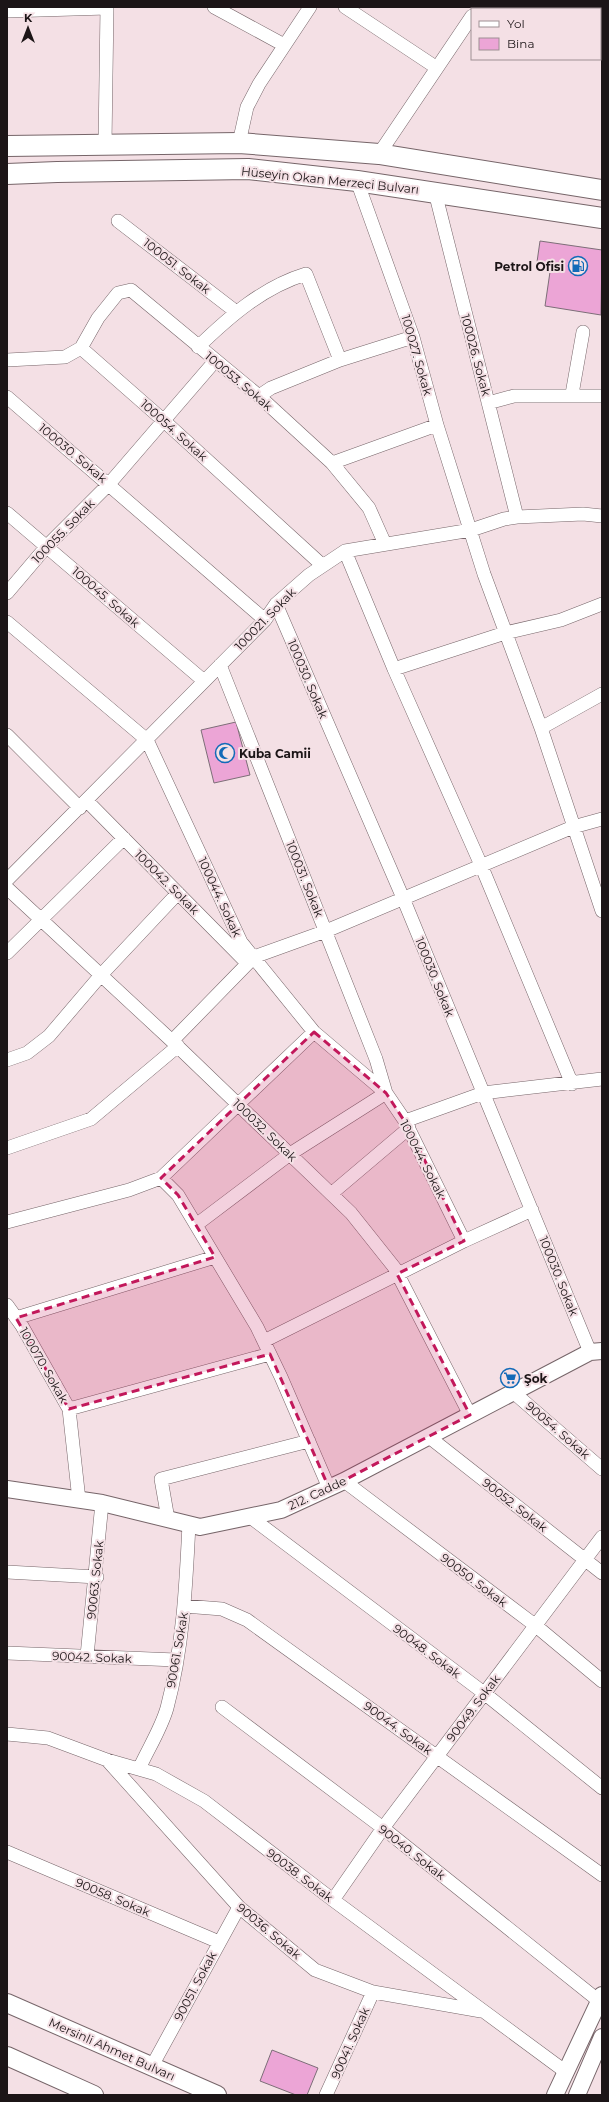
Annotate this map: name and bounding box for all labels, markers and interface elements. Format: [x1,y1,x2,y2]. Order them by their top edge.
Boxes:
north arrow [8,8,48,48]
legend [471,8,601,60]
text: K [24,11,33,25]
text: Yol [507,16,525,31]
text: Bina [507,36,534,51]
street label: Hüseyin Okan Merzeci Bulvarı [240,163,420,197]
street label: 100051. Sokak [140,235,214,297]
fuel station icon: Petrol Ofisi [567,255,589,277]
place label: Petrol Ofisi [494,259,564,274]
street label: 100026. Sokak [458,312,494,398]
street label: 100027. Sokak [398,313,436,398]
street label: 100053. Sokak [202,348,276,414]
street label: 100054. Sokak [137,396,211,465]
street label: 100030. Sokak [36,420,111,486]
street label: 100055. Sokak [29,495,98,566]
street label: 100045. Sokak [69,564,144,631]
street label: 100021. Sokak [231,584,299,653]
street label: 100030. Sokak [285,637,332,722]
mosque icon: Kuba Camii [214,742,236,764]
place label: Kuba Camii [239,746,311,761]
street label: 100031. Sokak [283,839,327,920]
street label: 100042. Sokak [132,847,203,918]
street label: 100044. Sokak [195,855,245,940]
street label: 100030. Sokak [412,935,458,1020]
street label: 100032. Sokak [230,1096,301,1165]
street label: 100044. Sokak [397,1117,450,1202]
street label: 100030. Sokak [536,1234,582,1319]
street label: 100070. Sokak [16,1325,72,1406]
supermarket icon: Şok [499,1367,521,1389]
place label: Şok [524,1371,548,1386]
street label: 90054. Sokak [523,1398,594,1462]
street label: 212. Cadde [285,1473,349,1513]
street label: 90052. Sokak [479,1475,551,1536]
street label: 90063. Sokak [83,1539,107,1620]
street label: 90050. Sokak [438,1550,511,1610]
street label: 90061. Sokak [163,1610,191,1689]
street label: 90048. Sokak [390,1621,464,1682]
street label: 90042. Sokak [52,1648,133,1666]
street label: 90049. Sokak [443,1671,504,1745]
street label: 90044. Sokak [361,1698,436,1758]
street label: 90040. Sokak [376,1821,449,1883]
street label: 90038. Sokak [264,1845,337,1905]
street label: 90058. Sokak [73,1875,153,1920]
street label: 90036. Sokak [234,1900,305,1963]
street label: 90051. Sokak [170,1948,220,2023]
street label: 90041. Sokak [327,2004,373,2081]
street label: Mersinli Ahmet Bulvarı [47,2014,177,2084]

